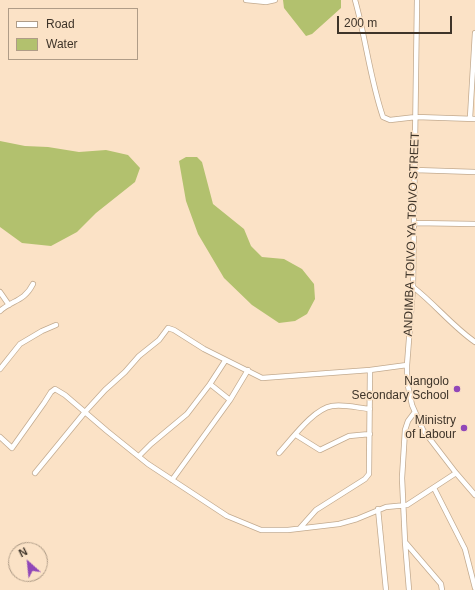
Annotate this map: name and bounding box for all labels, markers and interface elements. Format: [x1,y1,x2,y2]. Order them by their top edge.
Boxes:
legend [8,8,138,60]
scale bar [339,8,454,34]
text: 200 m [344,16,377,30]
text: Road [46,17,75,31]
text: Water [46,37,78,51]
street label: ANDIMBA TOIVO YA TOIVO STREET [401,131,423,337]
place label: Nangolo Secondary School [352,375,449,403]
marker: Nangolo Secondary School [452,384,462,394]
place label: Ministry of Labour [405,414,456,442]
marker: Ministry of Labour [459,423,469,433]
north arrow [8,542,48,582]
text: N [17,545,29,559]

